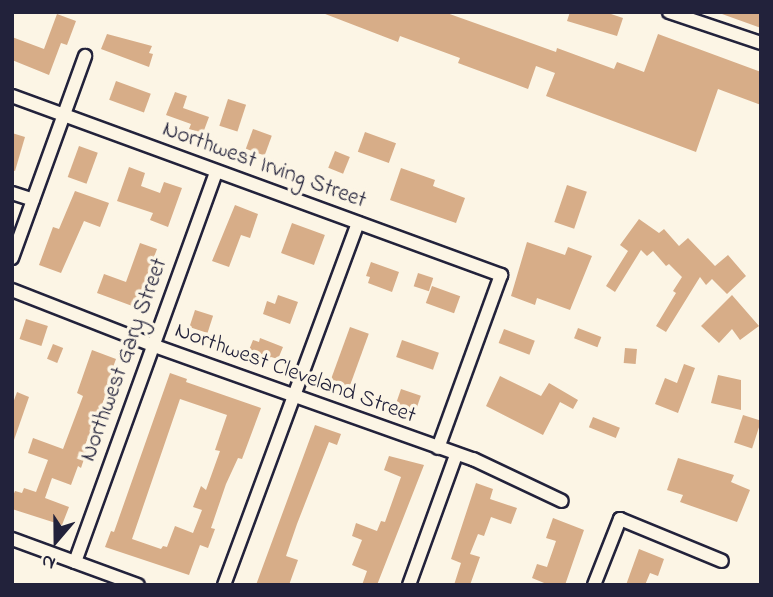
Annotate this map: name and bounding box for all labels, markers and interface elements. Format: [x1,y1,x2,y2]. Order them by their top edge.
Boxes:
street label: Northwest Irving Street [158,116,370,216]
street label: Northwest Gary Street [75,255,175,465]
street label: Northwest Cleveland Street [171,317,419,431]
north arrow [21,506,91,576]
text: N [38,546,59,576]

